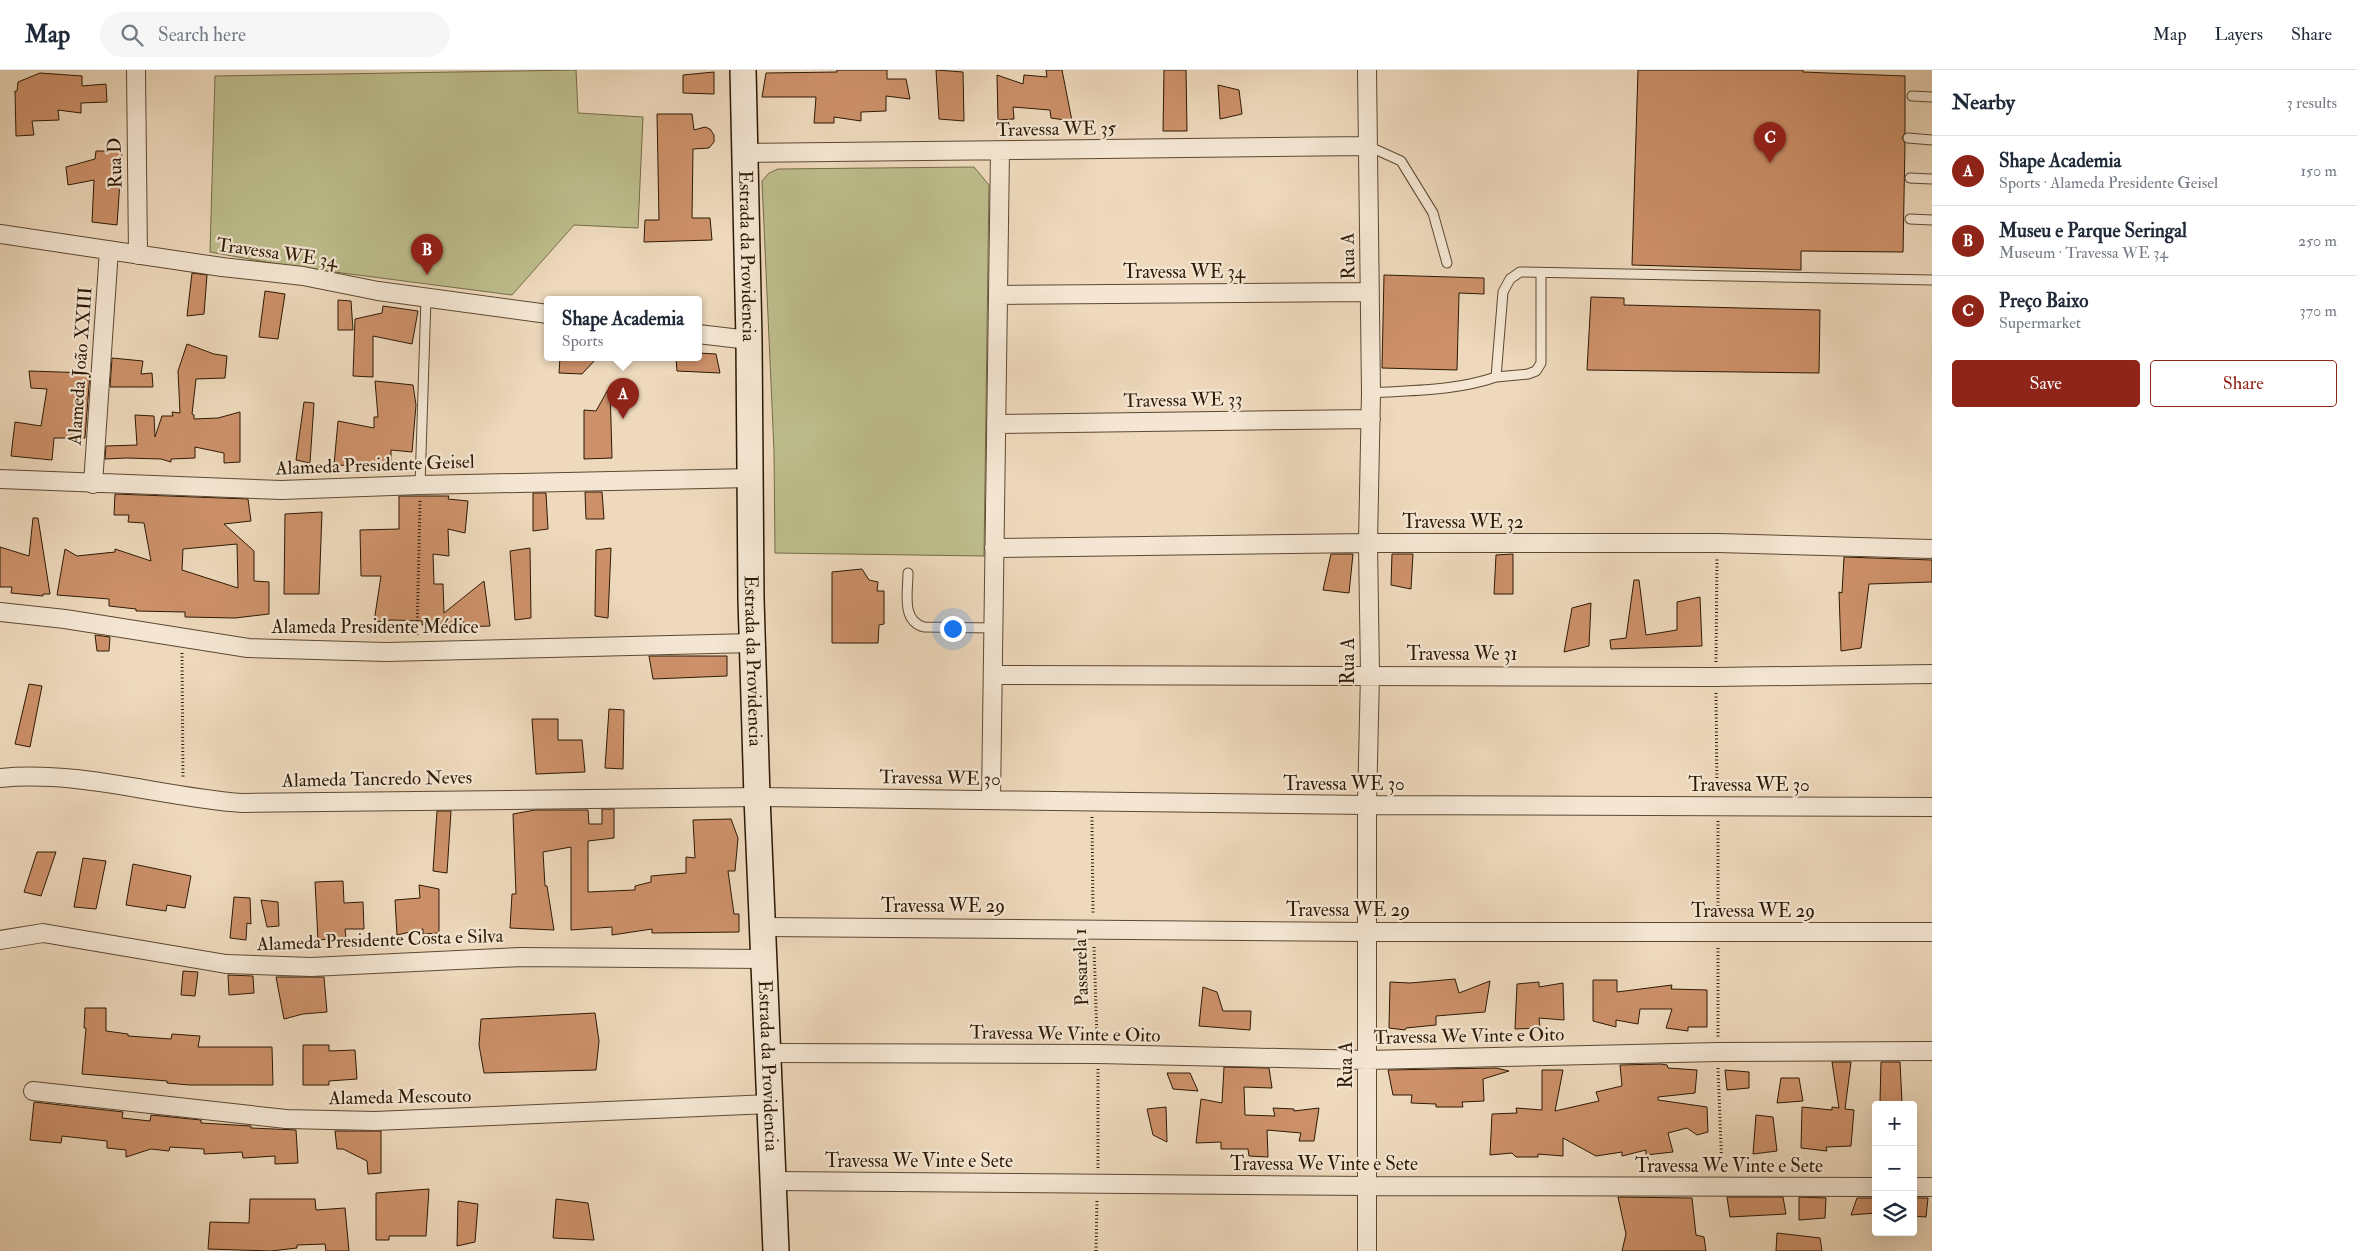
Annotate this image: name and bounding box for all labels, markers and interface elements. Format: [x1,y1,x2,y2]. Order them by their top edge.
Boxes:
search box [100,12,450,57]
text: Map [25,19,70,50]
icon: search [118,21,146,49]
text: Search here [158,23,246,47]
text: Map [2153,23,2187,46]
text: Layers [2215,23,2263,46]
text: Share [2291,23,2332,46]
text: Nearby [1952,89,2015,116]
text: 3 results [2286,93,2337,113]
street label: Travessa WE 35 [996,116,1117,142]
pin: C [1754,122,1786,163]
street label: Rua D [103,138,127,188]
text: Shape Academia [1999,149,2121,173]
text: A [1963,161,1973,181]
text: 150 m [2300,161,2337,181]
street label: Estrada da Providencia [733,170,761,342]
text: Sports · Alameda Presidente Geisel [1999,173,2218,193]
text: Museu e Parque Seringal [1999,219,2187,243]
text: B [1963,231,1973,251]
text: 250 m [2298,231,2337,251]
street label: Rua A [1336,232,1360,280]
street label: Travessa WE 34 [215,233,340,273]
pin: B [411,234,443,275]
text: Museum · Travessa WE 34 [1999,243,2168,263]
street label: Travessa WE 34 [1123,260,1246,284]
street label: Alameda João XXIII [62,286,98,447]
text: Preço Baixo [1999,289,2088,313]
popup [544,296,702,361]
text: C [1962,301,1974,321]
text: 370 m [2300,301,2337,321]
text: Shape Academia [562,307,684,331]
text: Supermarket [1999,313,2081,333]
text: Sports [562,331,603,351]
button: Save [1952,360,2140,407]
button: Share [2150,360,2337,407]
pin: A [607,378,639,419]
street label: Travessa WE 33 [1123,387,1243,413]
street label: Alameda Presidente Geisel [274,450,475,481]
street label: Travessa WE 32 [1402,510,1524,534]
street label: Estrada da Providencia [739,575,767,747]
street label: Alameda Presidente Médice [271,615,479,639]
your location [940,616,966,642]
street label: Rua A [1336,637,1360,685]
street label: Travessa We 31 [1406,642,1518,666]
street label: Alameda Tancredo Neves [281,765,472,793]
street label: Travessa WE 30 [879,765,1001,791]
street label: Travessa WE 30 [1283,772,1405,796]
street label: Travessa WE 30 [1688,773,1810,797]
street label: Travessa WE 29 [881,894,1005,918]
street label: Travessa WE 29 [1286,898,1410,922]
street label: Travessa WE 29 [1691,899,1815,923]
street label: Alameda Presidente Costa e Silva [255,924,504,956]
street label: Passarela 1 [1068,928,1094,1006]
street label: Estrada da Providencia [753,979,784,1152]
street label: Travessa We Vinte e Oito [969,1020,1161,1048]
street label: Travessa We Vinte e Oito [1373,1022,1565,1050]
street label: Rua A [1334,1041,1358,1089]
street label: Alameda Mescouto [327,1084,472,1110]
map controls [1872,1101,1917,1236]
button: + [1872,1101,1917,1146]
button: − [1872,1146,1917,1191]
street label: Travessa We Vinte e Sete [825,1149,1013,1173]
street label: Travessa We Vinte e Sete [1230,1152,1418,1176]
street label: Travessa We Vinte e Sete [1635,1154,1823,1178]
button: layers [1872,1191,1917,1236]

